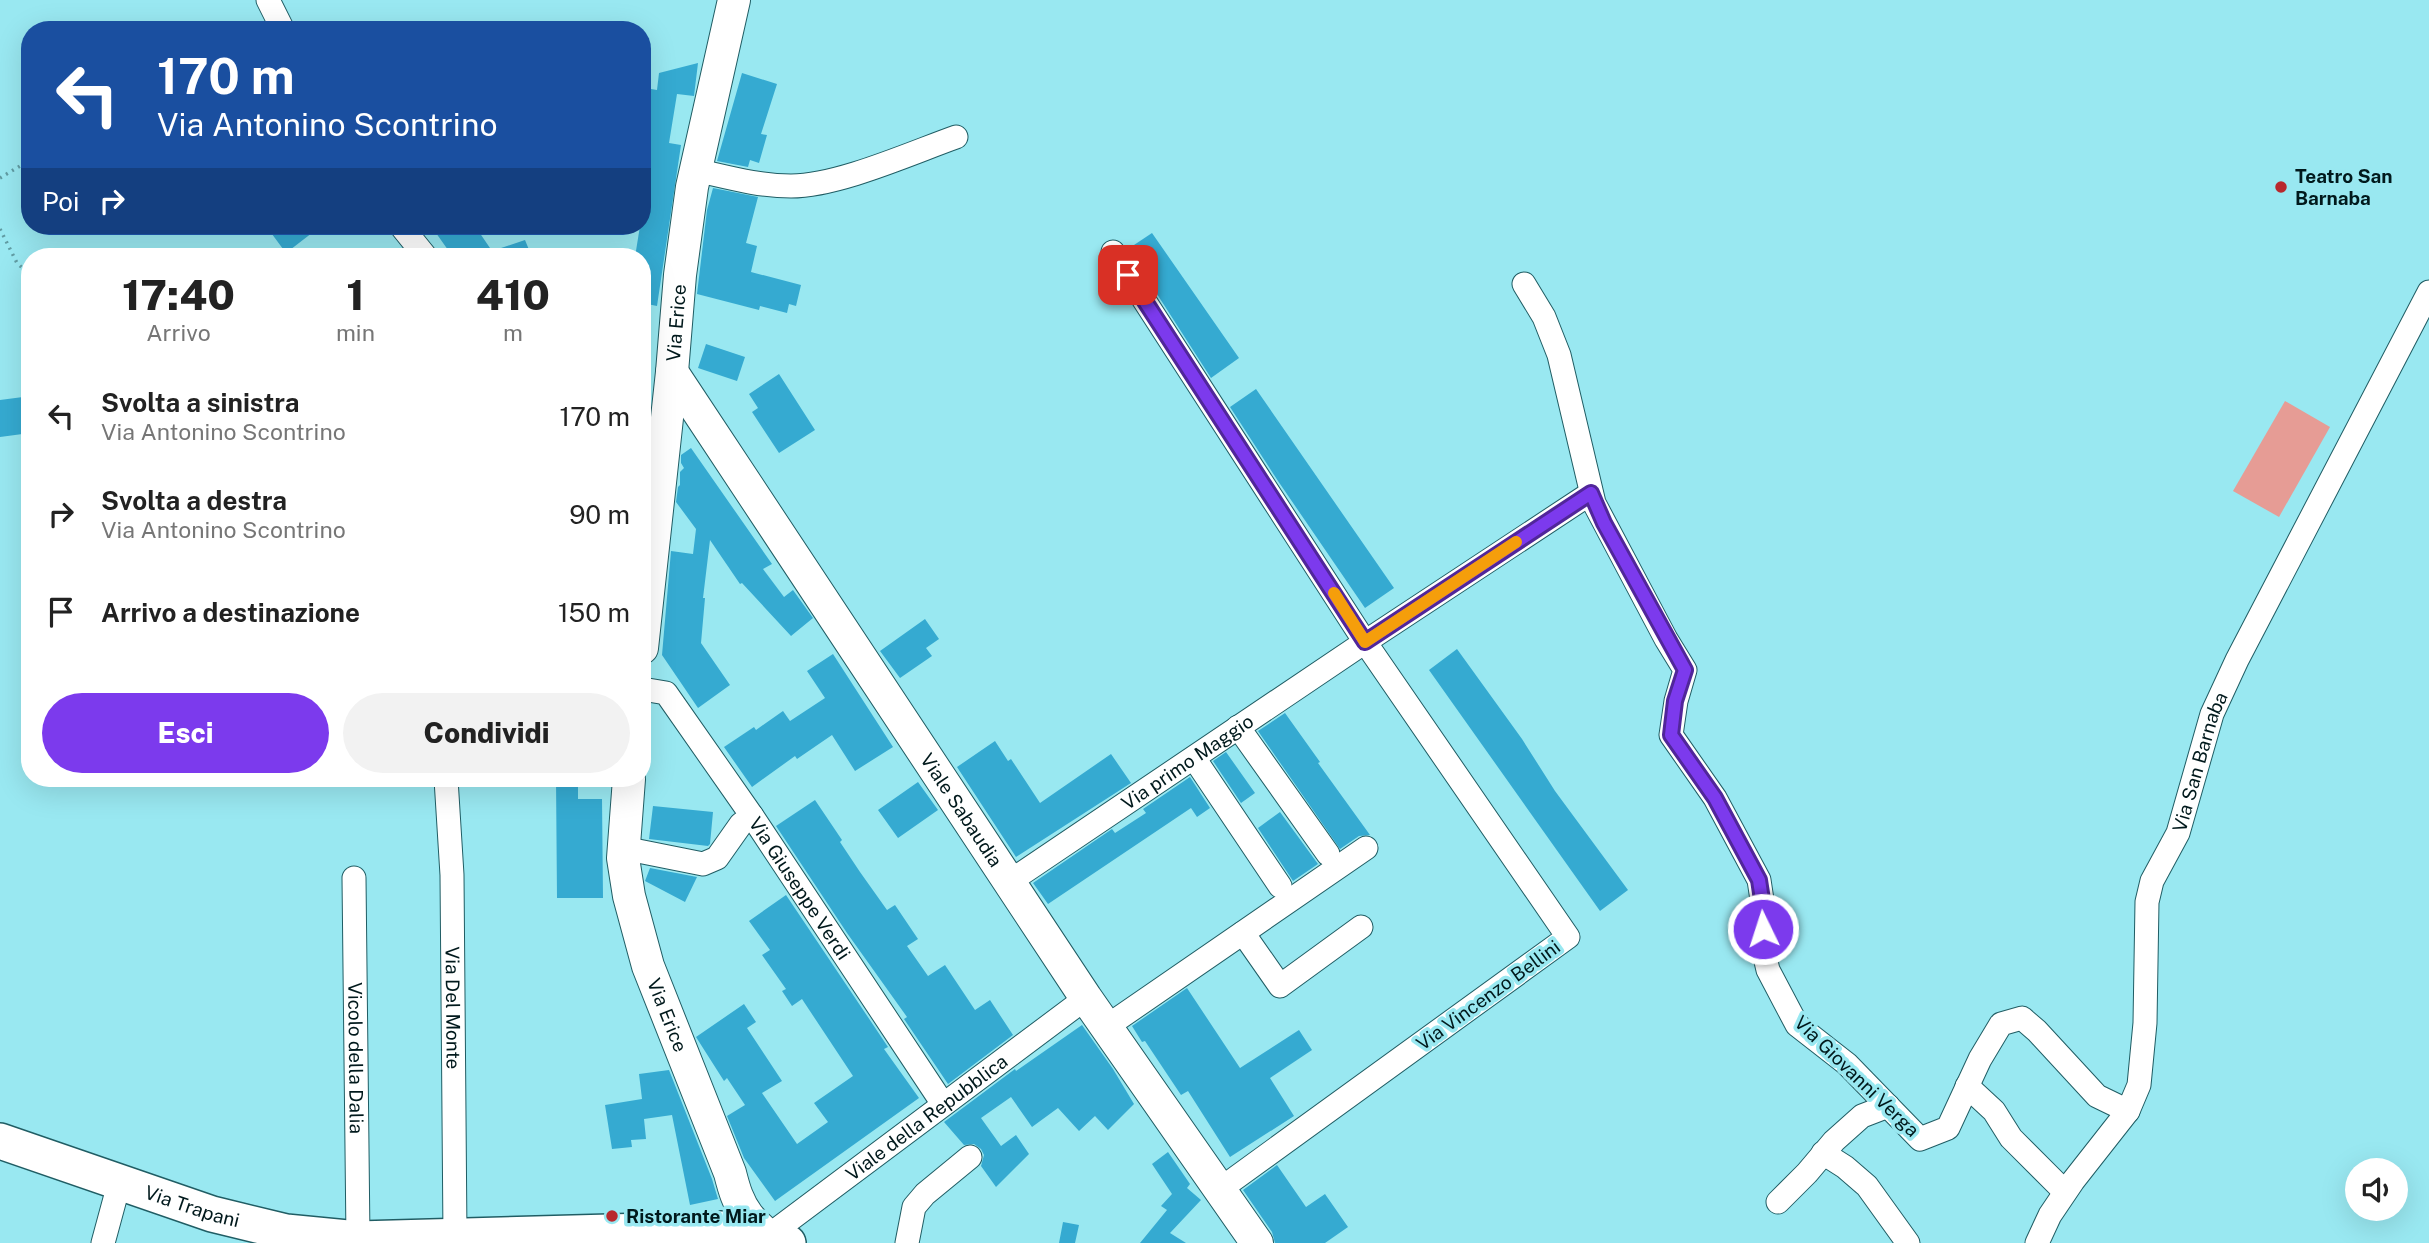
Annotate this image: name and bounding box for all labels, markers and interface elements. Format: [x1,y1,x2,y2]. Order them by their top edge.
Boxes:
text: 170 m [157,47,295,105]
icon: left [42,49,133,140]
text: Via Antonino Scontrino [157,106,497,143]
place label: Teatro San Barnaba [2295,165,2393,209]
marker: Teatro San Barnaba [2273,179,2289,195]
icon: right [93,182,131,220]
text: Poi [42,186,79,217]
pin [1098,245,1158,305]
icon: arrive [1109,256,1147,294]
text: 17:40 [122,270,235,319]
text: 1 [346,270,365,319]
text: 410 [476,270,550,319]
street label: Via Erice [662,283,690,362]
text: Arrivo [146,319,211,346]
text: min [336,319,375,346]
text: m [503,319,523,346]
text: Svolta a sinistra [101,387,299,418]
icon: left [42,397,80,435]
text: 170 m [560,401,630,432]
text: Via Antonino Scontrino [101,418,346,445]
text: Svolta a destra [101,485,287,516]
icon: right [42,495,80,533]
text: 90 m [569,499,630,530]
text: Via Antonino Scontrino [101,516,346,543]
icon: arrive [42,593,80,631]
text: Arrivo a destinazione [101,597,360,628]
text: 150 m [558,597,630,628]
street label: Via San Barnaba [2168,688,2232,834]
button: Esci [42,693,329,773]
button: Condividi [343,693,630,773]
street label: Via primo Maggio [1117,710,1257,814]
street label: Viale Sabaudia [916,749,1007,871]
street label: Via Giuseppe Verdi [745,813,855,964]
position arrow [1726,892,1800,966]
street label: Via Vincenzo Bellini [1412,935,1564,1055]
street label: Via Del Monte [442,946,465,1069]
street label: Via Erice [643,975,692,1055]
street label: Vicolo della Dalia [344,982,368,1134]
street label: Via Giovanni Verga [1790,1011,1924,1141]
street label: Viale della Repubblica [841,1050,1012,1185]
map controls [2345,1158,2408,1221]
button: sound [2345,1158,2408,1221]
street label: Via Trapani [142,1181,242,1231]
place label: Ristorante Miar [626,1205,766,1227]
marker: Ristorante Miar [604,1208,620,1224]

